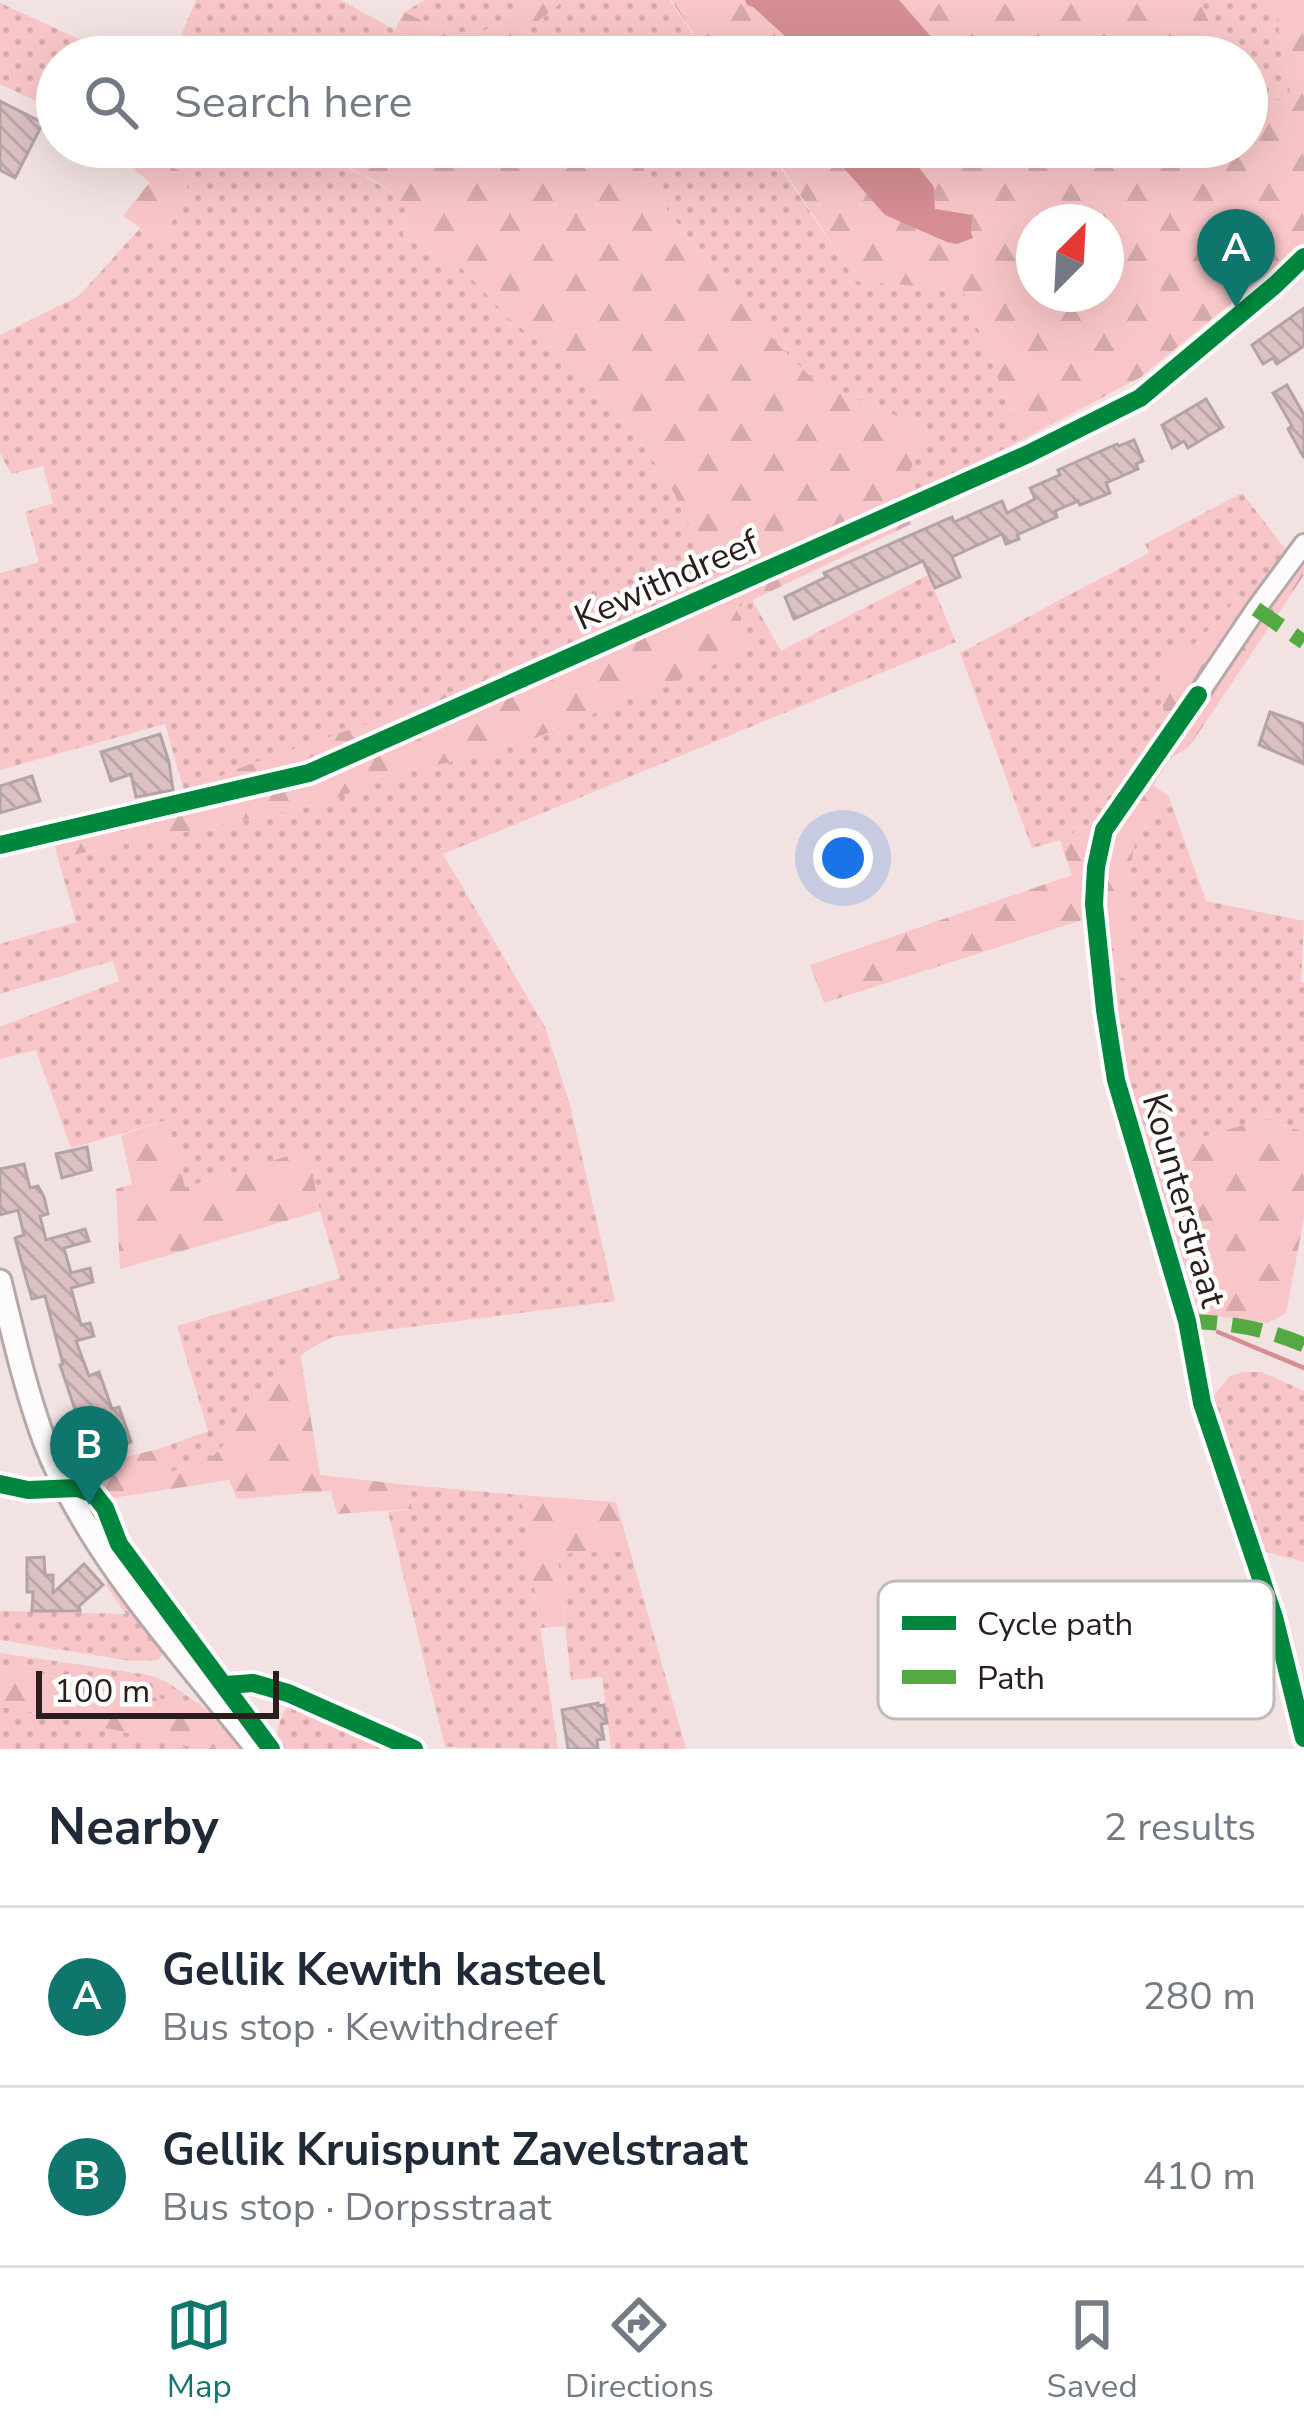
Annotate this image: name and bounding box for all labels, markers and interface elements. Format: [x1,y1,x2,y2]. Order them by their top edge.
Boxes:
search box [36,36,1268,168]
icon: search [78,69,144,135]
text: Search here [174,72,413,133]
north arrow [1016,204,1124,312]
pin: A [1197,209,1275,308]
street label: Kewithdreef [567,518,767,643]
your location [813,828,873,888]
street label: Kounterstraat [1130,1088,1238,1313]
pin: B [50,1406,128,1505]
legend [878,1581,1274,1719]
text: Cycle path [977,1602,1133,1647]
text: Path [977,1656,1045,1701]
scale bar [36,1665,279,1718]
text: 100 m [54,1669,150,1714]
text: Nearby [48,1792,219,1862]
text: 2 results [1104,1801,1256,1854]
text: Gellik Kewith kasteel [162,1940,605,2001]
text: A [72,1970,102,2023]
text: 280 m [1142,1970,1256,2023]
text: Bus stop · Kewithdreef [162,2001,557,2054]
text: Gellik Kruispunt Zavelstraat [162,2120,748,2181]
text: B [74,2150,100,2203]
text: 410 m [1142,2150,1256,2203]
text: Bus stop · Dorpsstraat [162,2181,551,2234]
tab: Map [166,2292,232,2409]
tab: Directions [565,2292,714,2409]
tab: Saved [1046,2292,1138,2409]

